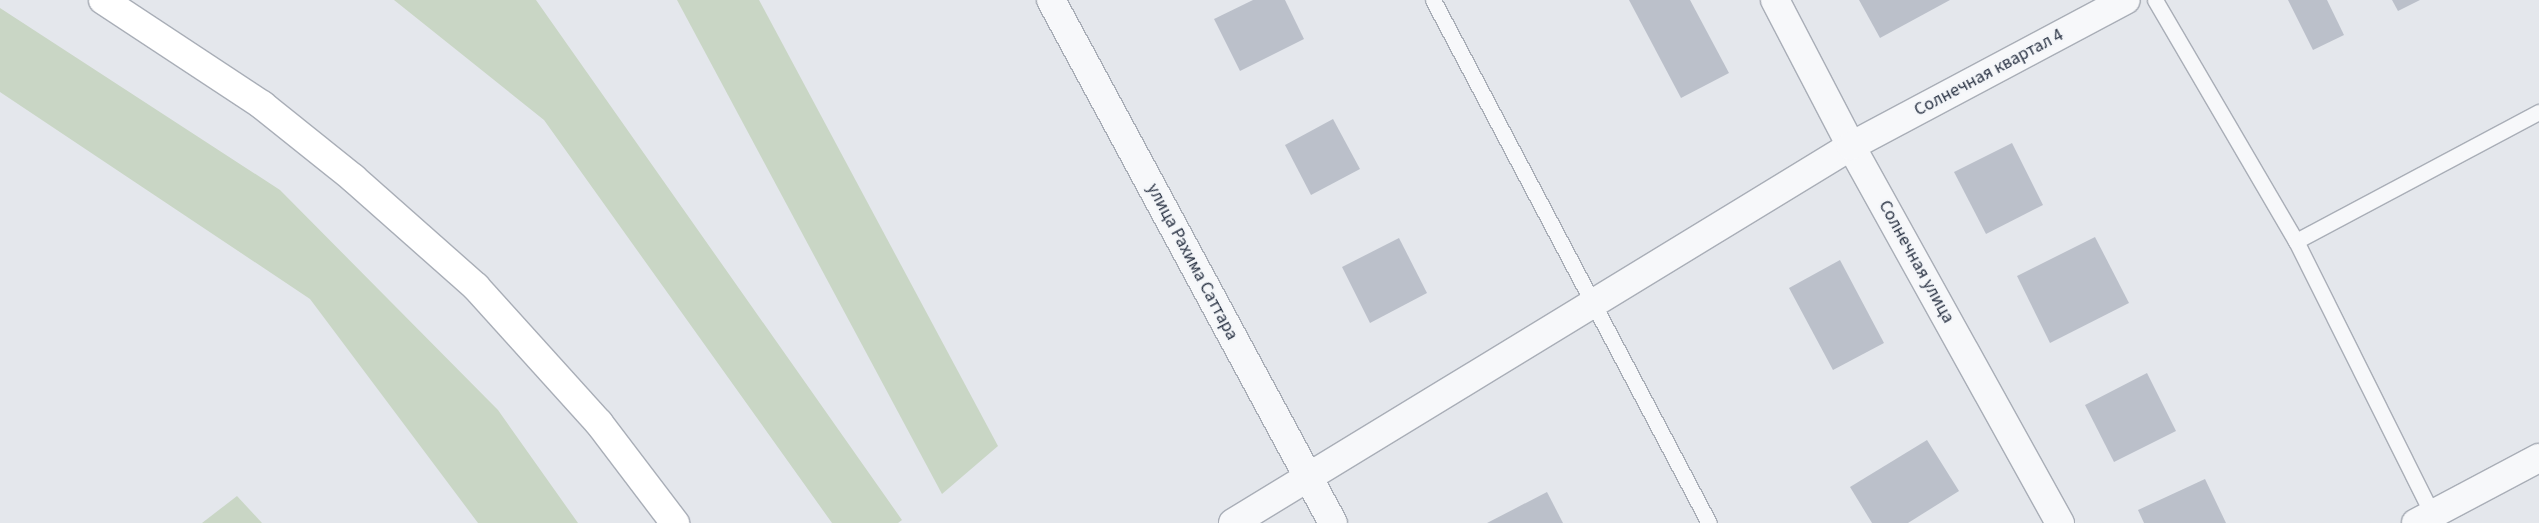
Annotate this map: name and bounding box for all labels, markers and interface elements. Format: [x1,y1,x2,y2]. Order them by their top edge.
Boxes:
street label: Солнечная квартал 4 [1911,25,2067,121]
street label: улица Рахима Саттара [1142,180,1242,344]
street label: Солнечная улица [1873,197,1959,327]

